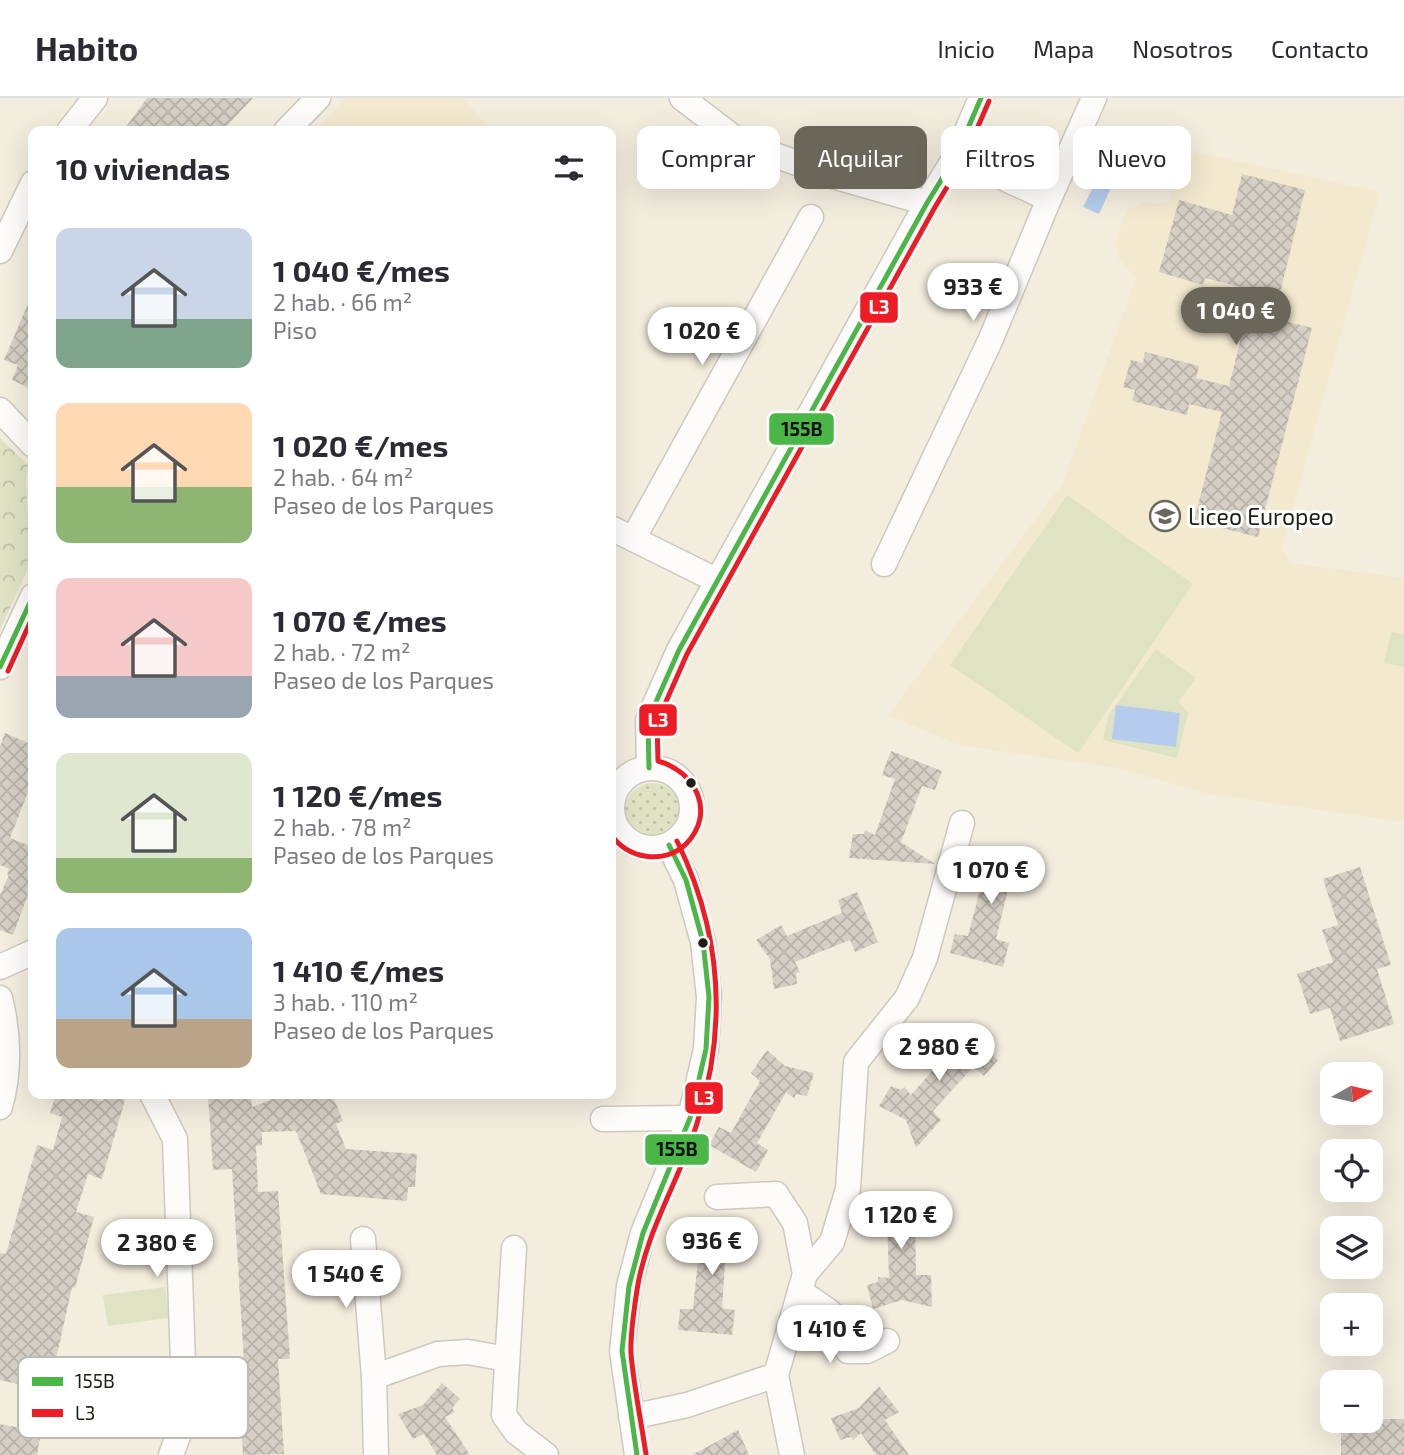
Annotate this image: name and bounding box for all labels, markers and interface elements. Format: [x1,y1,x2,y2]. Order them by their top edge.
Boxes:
text: Habito [35,28,138,68]
text: Inicio [937,34,995,63]
text: Mapa [1033,34,1094,63]
text: Nosotros [1132,34,1233,63]
text: Contacto [1271,34,1369,63]
chip: Comprar [637,126,780,189]
chip: Alquilar [794,126,927,189]
chip: Filtros [941,126,1059,189]
chip: Nuevo [1073,126,1191,189]
icon: filters [550,149,588,187]
text: 10 viviendas [56,150,230,186]
text: 1 040 €/mes [273,252,450,288]
icon: home [112,256,196,340]
pin: 933 € [924,264,1022,323]
text: 933 € [943,272,1003,300]
text: 2 hab. · 66 m² [273,288,412,316]
pin: 1 040 € [1171,288,1301,347]
line badge: L3 [859,291,899,324]
text: L3 [869,295,889,318]
text: 1 040 € [1197,296,1275,324]
pin: 1 020 € [637,308,767,367]
text: Piso [273,316,317,344]
text: 1 020 € [663,316,741,344]
line badge: 155B [768,412,835,446]
text: 155B [781,417,823,440]
text: 1 020 €/mes [273,427,448,463]
icon: home [112,431,196,515]
text: 2 hab. · 64 m² [273,463,413,491]
text: Paseo de los Parques [273,491,494,519]
school or university icon: Liceo Europeo [1148,499,1182,533]
place label: Liceo Europeo [1188,502,1334,530]
text: 1 070 €/mes [273,602,447,638]
icon: home [112,606,196,690]
text: 2 hab. · 72 m² [273,638,411,666]
text: Paseo de los Parques [273,666,494,694]
line badge: L3 [638,703,678,737]
text: L3 [648,708,668,731]
unlabelled marker [684,776,698,790]
text: 1 120 €/mes [273,777,442,813]
icon: home [112,781,196,865]
text: 2 hab. · 78 m² [273,813,412,841]
text: Paseo de los Parques [273,841,494,869]
pin: 1 070 € [926,846,1056,906]
text: 1 070 € [953,855,1029,883]
unlabelled marker [696,936,710,950]
text: 1 410 €/mes [273,952,444,988]
icon: home [112,956,196,1040]
text: 3 hab. · 110 m² [273,988,418,1016]
text: Paseo de los Parques [273,1016,494,1044]
pin: 2 980 € [874,1024,1004,1083]
text: 2 980 € [899,1032,979,1060]
north arrow [1320,1062,1382,1125]
map controls [1320,1062,1383,1433]
line badge: L3 [684,1081,724,1115]
text: L3 [694,1086,714,1109]
line badge: 155B [644,1133,710,1166]
text: 155B [656,1137,698,1160]
button: locate [1320,1139,1383,1202]
pin: 1 120 € [836,1192,966,1251]
text: 1 120 € [865,1200,937,1228]
button: layers [1320,1216,1383,1279]
pin: 936 € [663,1218,761,1277]
pin: 2 380 € [92,1220,222,1279]
text: 936 € [682,1226,742,1254]
text: 2 380 € [117,1228,197,1256]
pin: 1 540 € [281,1250,411,1310]
text: 1 540 € [308,1259,384,1287]
button: + [1320,1293,1383,1356]
pin: 1 410 € [765,1306,895,1365]
text: 1 410 € [793,1314,867,1342]
legend [18,1357,248,1438]
text: 155B [75,1369,115,1392]
button: − [1320,1370,1383,1433]
text: L3 [75,1401,95,1424]

